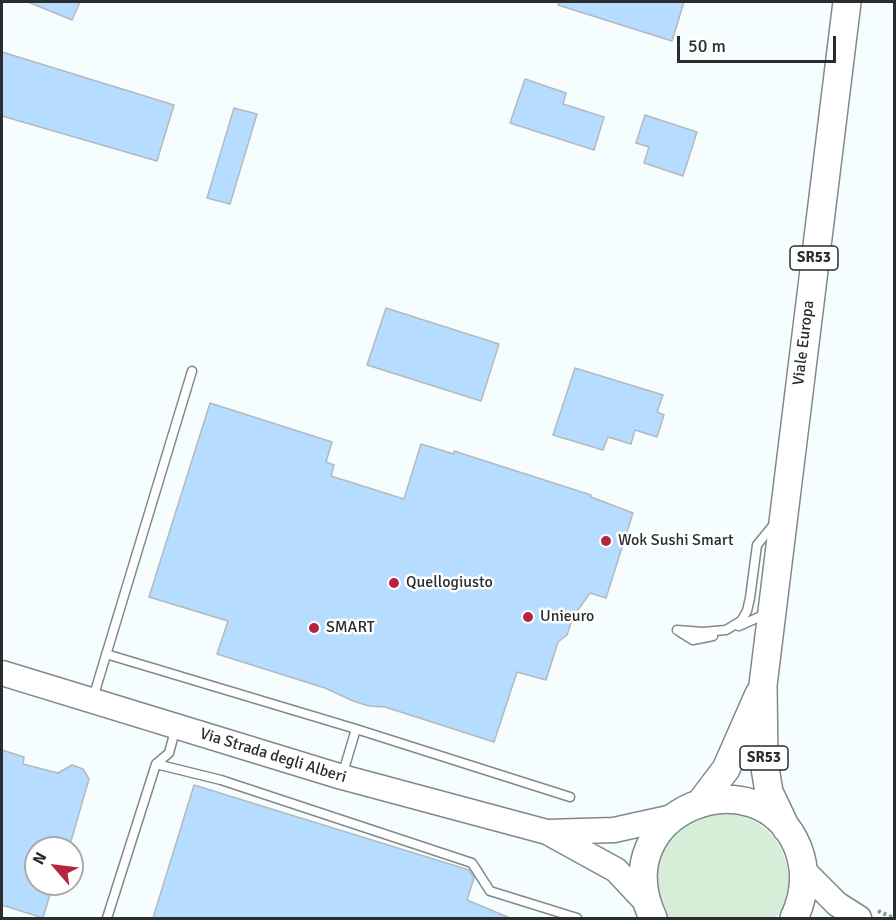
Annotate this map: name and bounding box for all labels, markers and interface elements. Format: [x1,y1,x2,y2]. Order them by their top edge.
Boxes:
scale bar [680,24,839,62]
text: 50 m [688,35,726,57]
road number: SR53 [790,246,838,270]
street label: Viale Europa [789,299,819,387]
place label: Wok Sushi Smart [618,531,734,551]
marker: Wok Sushi Smart [599,534,613,548]
place label: Quellogiusto [406,573,493,593]
marker: Quellogiusto [387,576,401,590]
place label: Unieuro [540,607,594,627]
marker: Unieuro [521,610,535,624]
place label: SMART [326,618,375,638]
marker: SMART [307,621,321,635]
street label: Via Strada degli Alberi [197,725,349,787]
road number: SR53 [740,746,788,770]
north arrow [24,836,84,896]
text: N [28,849,51,868]

